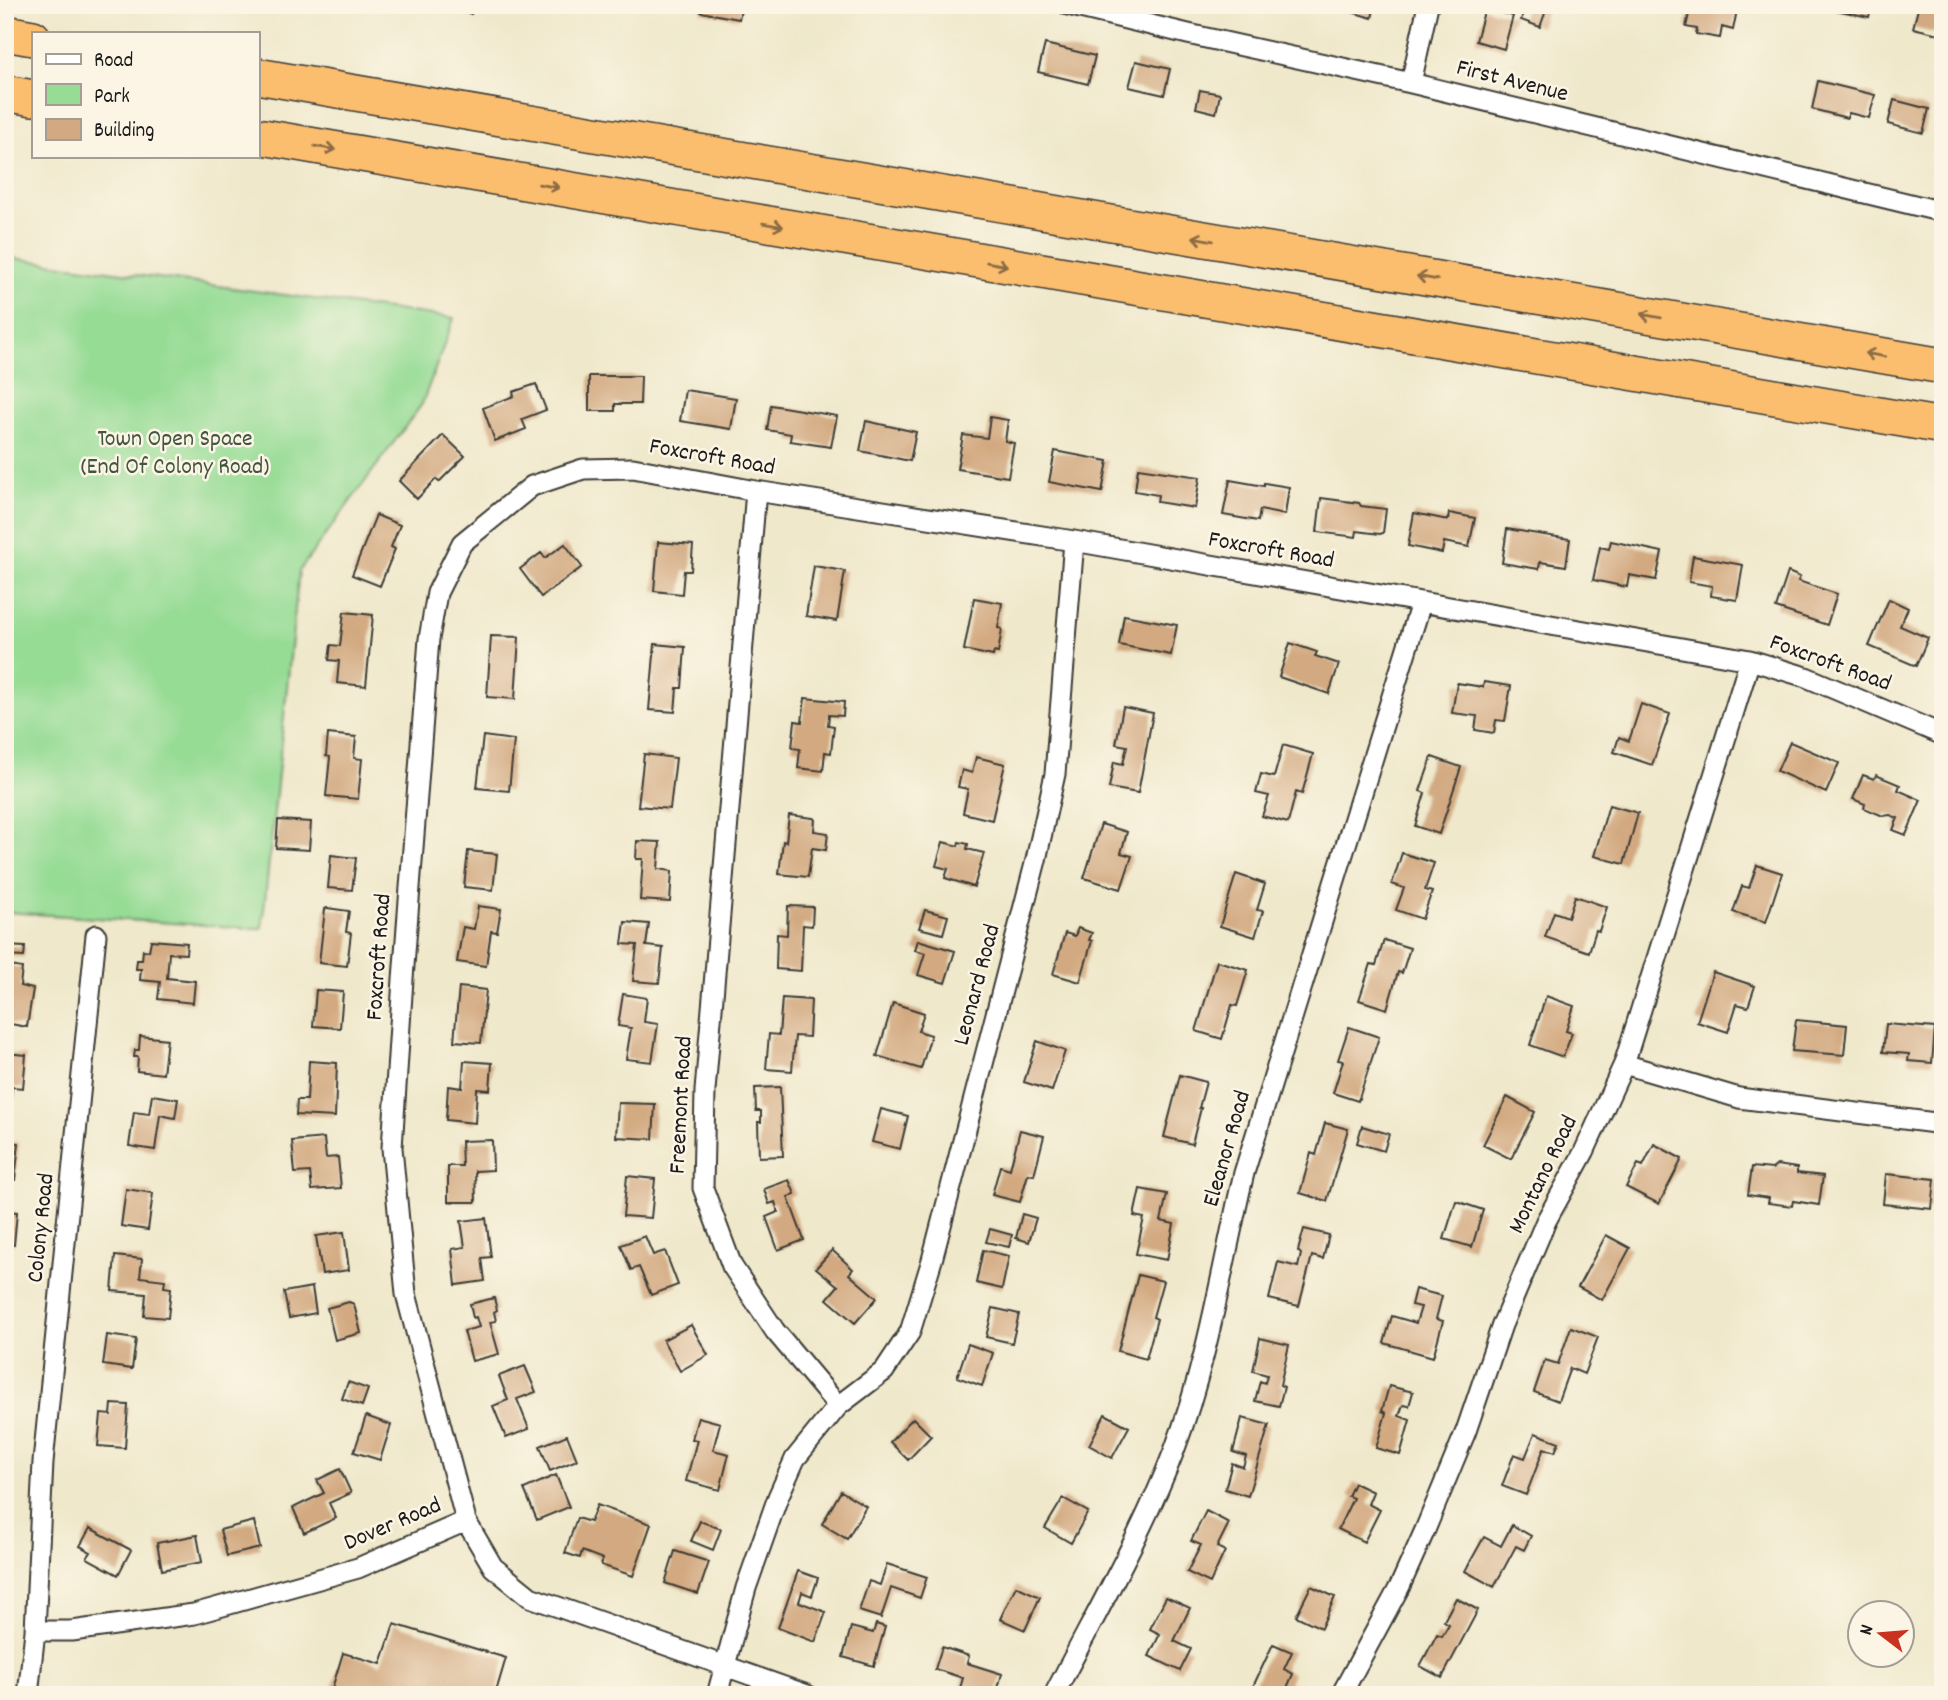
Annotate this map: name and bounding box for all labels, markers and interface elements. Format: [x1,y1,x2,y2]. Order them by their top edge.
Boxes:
legend [32,32,259,158]
text: Road [94,47,133,77]
street label: First Avenue [1453,52,1571,112]
text: Park [94,83,130,113]
text: Building [94,117,154,147]
one-way arrow [313,142,335,155]
one-way arrow [537,180,560,194]
one-way arrow [761,219,784,232]
one-way arrow [1192,232,1215,245]
one-way arrow [985,258,1008,271]
one-way arrow [1416,271,1439,284]
one-way arrow [1640,309,1663,322]
one-way arrow [1865,348,1887,361]
park label: Town Open Space (End Of Colony Road) [81,423,269,485]
street label: Foxcroft Road [646,430,778,486]
street label: Foxcroft Road [1205,523,1337,579]
street label: Foxcroft Road [1764,626,1896,702]
street label: Foxcroft Road [359,892,401,1022]
street label: Leonard Road [946,921,1010,1049]
street label: Freemont Road [661,1035,703,1175]
street label: Eleanor Road [1195,1087,1261,1211]
street label: Montano Road [1501,1110,1587,1240]
street label: Colony Road [19,1171,65,1285]
street label: Dover Road [339,1489,447,1561]
north arrow [1846,1598,1916,1668]
text: N [1854,1622,1882,1639]

